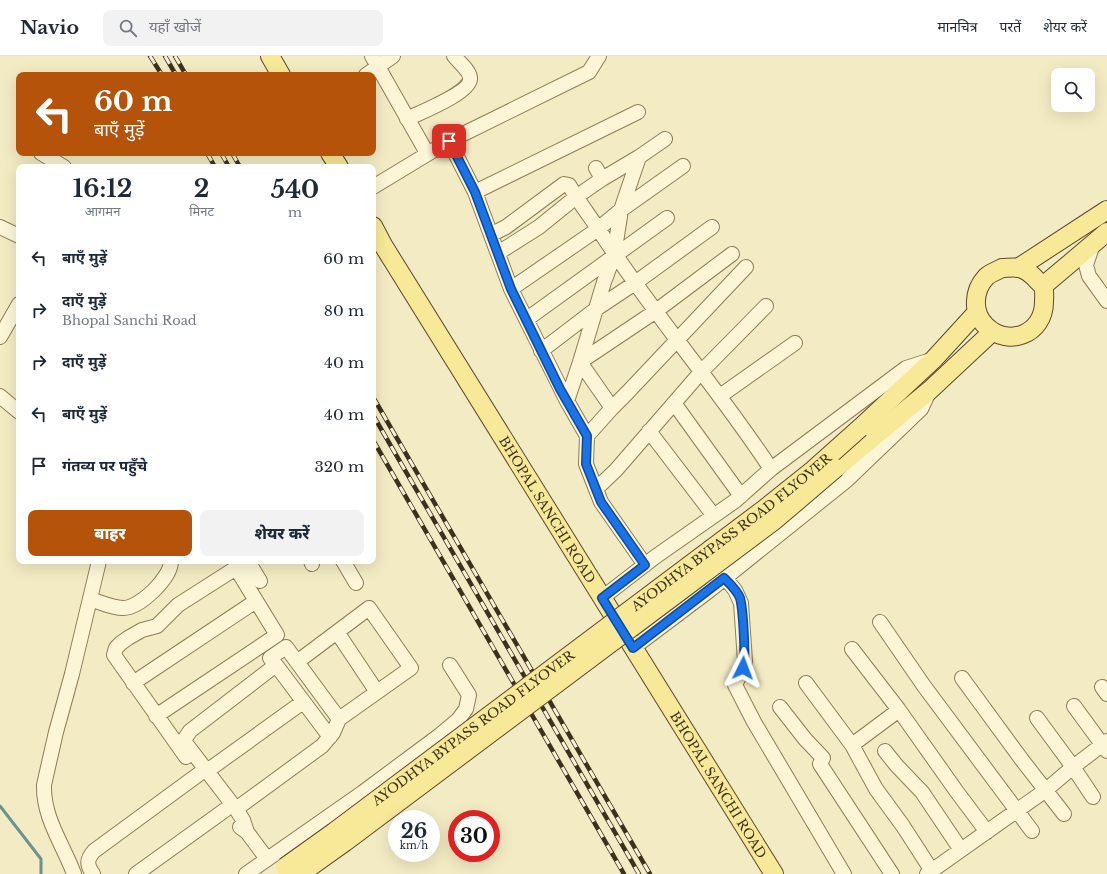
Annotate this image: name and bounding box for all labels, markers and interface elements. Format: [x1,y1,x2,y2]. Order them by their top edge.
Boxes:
search box [103,10,383,46]
text: Navio [20,16,79,39]
icon: search [117,17,139,39]
text: यहाँ खोजें [149,17,201,36]
text: मानचित्र [937,18,977,36]
text: परतें [999,18,1021,36]
text: शेयर करें [1043,18,1087,36]
map controls [1051,68,1095,112]
button: search [1051,68,1095,112]
text: 60 m [94,84,172,119]
icon: left [28,88,80,140]
text: बाएँ मुड़ें [94,119,144,141]
pin [432,124,466,158]
icon: arrive [438,130,460,152]
text: 16:12 [73,174,132,203]
text: 2 [194,174,209,203]
text: 540 [271,175,319,204]
text: आगमन [85,203,120,220]
text: मिनट [189,203,214,220]
text: m [288,204,302,221]
icon: left [28,247,50,269]
text: बाएँ मुड़ें [62,248,107,267]
text: 60 m [323,249,364,268]
text: दाएँ मुड़ें [62,291,106,310]
icon: right [28,299,50,321]
text: 80 m [324,301,364,320]
text: Bhopal Sanchi Road [62,312,197,329]
icon: right [28,351,50,373]
text: दाएँ मुड़ें [62,352,106,371]
text: 40 m [324,353,364,372]
icon: left [28,403,50,425]
text: बाएँ मुड़ें [62,404,107,423]
text: 40 m [324,405,364,424]
street label: BHOPAL SANCHI ROAD [495,433,599,586]
street label: AYODHYA BYPASS ROAD FLYOVER [627,449,836,616]
icon: arrive [28,455,50,477]
text: गंतव्य पर पहुँचे [62,456,147,475]
text: 320 m [314,457,364,476]
button: बाहर [28,510,192,556]
button: शेयर करें [200,510,364,556]
street label: AYODHYA BYPASS ROAD FLYOVER [368,646,578,810]
position arrow [722,647,764,689]
street label: BHOPAL SANCHI ROAD [666,708,770,862]
speed limit sign: 30 [448,810,500,862]
text: 26 [401,819,427,843]
text: km/h [400,839,428,852]

